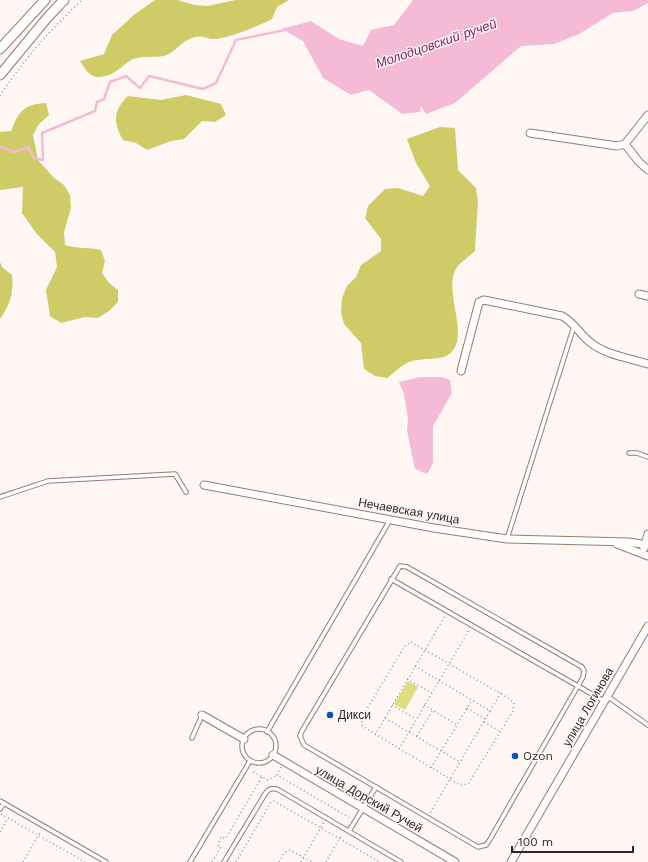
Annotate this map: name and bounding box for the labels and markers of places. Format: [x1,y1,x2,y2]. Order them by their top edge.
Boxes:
place label: Дикси [338,708,371,722]
marker: Дикси [325,710,335,720]
place label: Ozon [523,749,553,763]
marker: Ozon [510,751,520,761]

